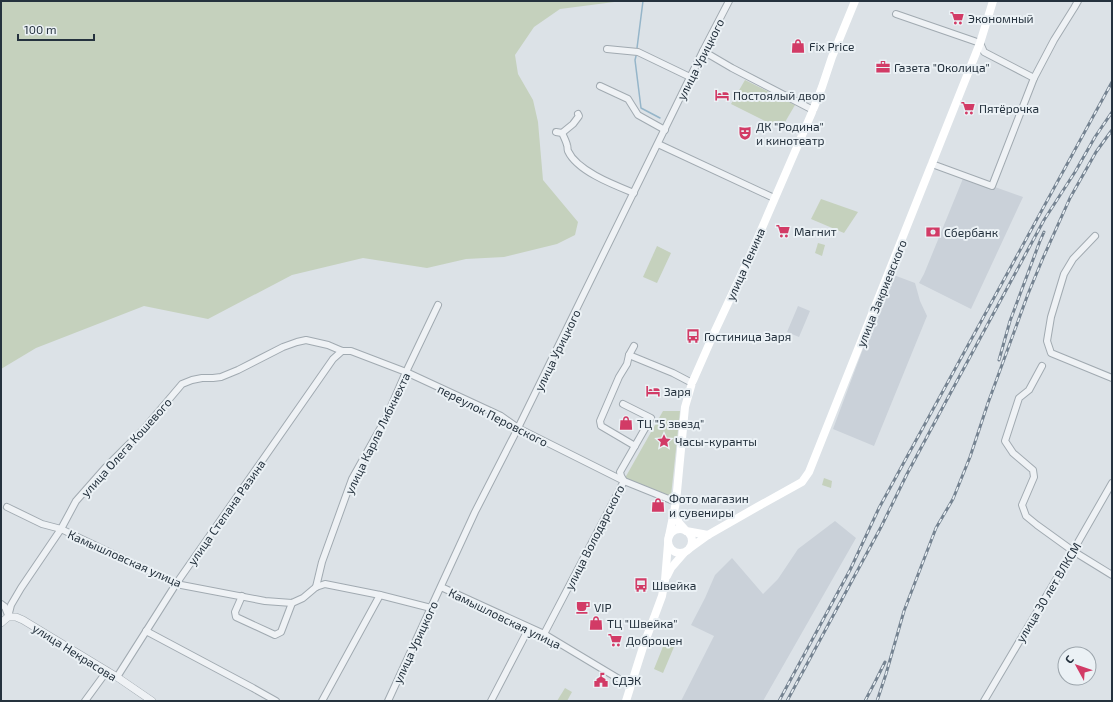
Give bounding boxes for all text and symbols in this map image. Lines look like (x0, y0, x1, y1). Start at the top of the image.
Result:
supermarket icon: Экономный (949, 10, 965, 26)
place label: Экономный (968, 11, 1034, 25)
scale bar (18, 16, 94, 42)
street label: улица Урицкого (673, 16, 727, 102)
text: 100 m (24, 22, 56, 36)
shop icon: Fix Price (790, 38, 806, 54)
place label: Fix Price (809, 39, 855, 53)
office icon: Газета "Околица" (875, 59, 891, 75)
place label: Газета "Околица" (894, 60, 990, 74)
hotel icon: Постоялый двор (714, 87, 730, 103)
place label: Постоялый двор (733, 88, 826, 102)
supermarket icon: Пятёрочка (960, 100, 976, 116)
place label: Пятёрочка (979, 101, 1039, 115)
place label: ДК "Родина" и кинотеатр (756, 119, 825, 147)
theatre icon: ДК "Родина" и кинотеатр (737, 125, 753, 141)
supermarket icon: Магнит (775, 223, 791, 239)
place label: Магнит (794, 224, 837, 238)
bank icon: Сбербанк (925, 224, 941, 240)
street label: улица Ленина (723, 225, 768, 303)
place label: Сбербанк (944, 225, 999, 239)
street label: улица Закриевского (853, 237, 910, 349)
street label: улица Урицкого (531, 307, 584, 394)
bus stop icon: Гостиница Заря (685, 328, 701, 344)
place label: Гостиница Заря (704, 329, 791, 343)
street label: улица Карла Либкнехта (341, 370, 413, 496)
street label: переулок Перовского (435, 381, 551, 450)
hotel icon: Заря (645, 383, 661, 399)
place label: Заря (664, 384, 691, 398)
street label: улица Олега Кошевого (78, 395, 175, 500)
shop icon: ТЦ "5 звезд" (618, 415, 634, 431)
place label: ТЦ "5 звезд" (637, 416, 704, 430)
place icon: Часы-куранты (656, 433, 672, 449)
place label: Часы-куранты (675, 434, 757, 449)
street label: улица Степана Разина (184, 457, 269, 568)
street label: улица Володарского (561, 482, 628, 592)
place label: Фото магазин и сувениры (669, 491, 749, 520)
shop icon: Фото магазин и сувениры (650, 497, 666, 513)
street label: Камышловская улица (66, 527, 184, 590)
street label: улица 30 лет ВЛКСМ (1013, 540, 1084, 645)
bus stop icon: Швейка (633, 577, 649, 593)
place label: Швейка (652, 578, 696, 592)
street label: Камышловская улица (446, 585, 563, 652)
street label: улица Урицкого (390, 598, 441, 686)
cafe icon: VIP (575, 599, 591, 615)
place label: VIP (594, 600, 612, 614)
shop icon: ТЦ "Швейка" (588, 615, 604, 631)
place label: ТЦ "Швейка" (607, 616, 678, 630)
street label: улица Некрасова (30, 620, 120, 684)
supermarket icon: Доброцен (607, 632, 623, 648)
place label: Доброцен (626, 633, 682, 647)
north arrow (1057, 646, 1097, 686)
text: С (1062, 652, 1076, 666)
public building icon: СДЭК (593, 672, 609, 688)
place label: СДЭК (612, 673, 641, 687)

